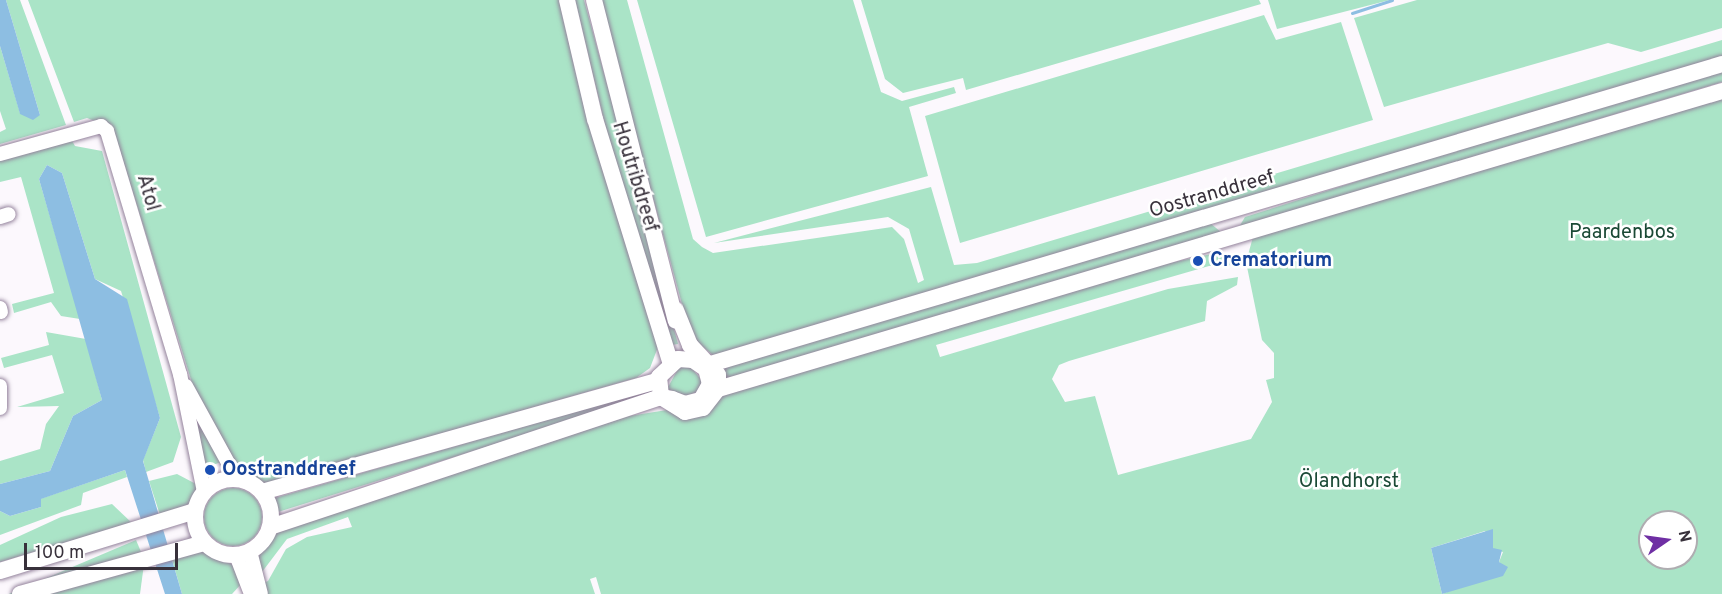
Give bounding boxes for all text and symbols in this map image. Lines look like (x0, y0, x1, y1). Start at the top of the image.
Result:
street label: Houtribdreef (606, 119, 662, 235)
street label: Oostranddreef (1147, 166, 1277, 224)
street label: Atol (130, 172, 164, 214)
park label: Paardenbos (1569, 221, 1675, 245)
place label: Crematorium (1210, 249, 1332, 273)
marker: Crematorium (1191, 254, 1205, 268)
place label: Oostranddreef (222, 458, 356, 482)
marker: Oostranddreef (203, 463, 217, 477)
park label: Ölandhorst (1299, 470, 1399, 494)
north arrow (1638, 510, 1698, 570)
text: N (1673, 529, 1695, 544)
scale bar (27, 531, 182, 569)
text: 100 m (35, 542, 84, 565)

